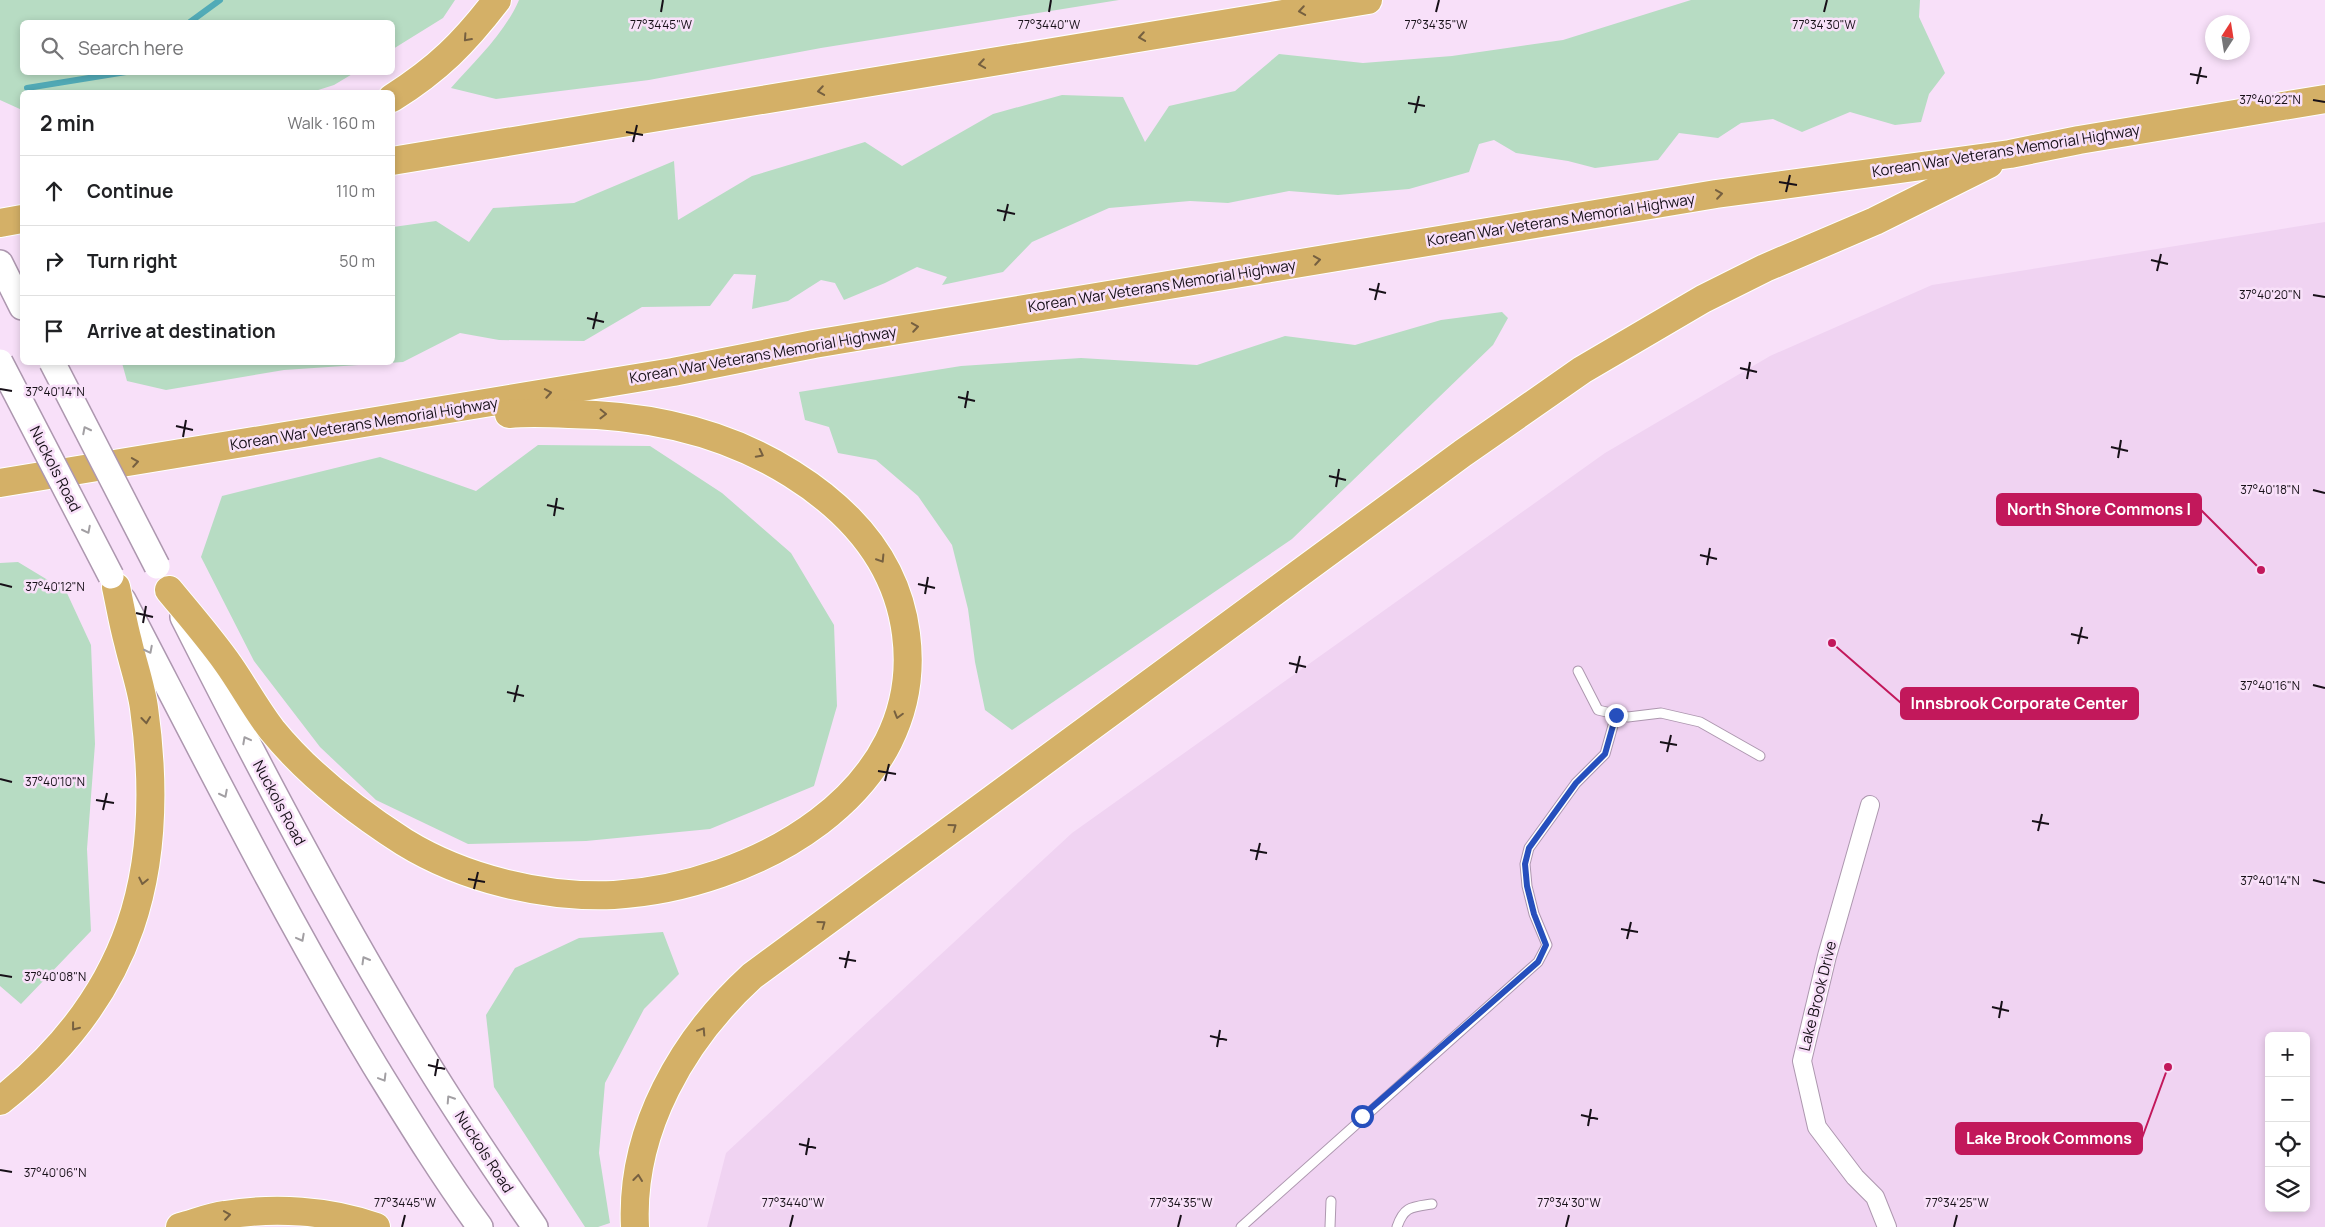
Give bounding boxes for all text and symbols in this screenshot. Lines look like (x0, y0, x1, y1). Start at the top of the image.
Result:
one-way arrow (1298, 5, 1307, 15)
north arrow (2205, 15, 2250, 60)
text: 77°34'45"W (630, 16, 693, 33)
text: 77°34'40"W (1018, 16, 1081, 33)
text: 77°34'35"W (1404, 16, 1468, 33)
text: 77°34'30"W (1792, 16, 1857, 33)
search box (20, 20, 395, 75)
one-way arrow (464, 32, 473, 41)
one-way arrow (1138, 32, 1146, 42)
icon: search (38, 34, 66, 62)
text: Search here (78, 35, 184, 61)
one-way arrow (977, 58, 985, 69)
one-way arrow (817, 85, 826, 95)
text: 37°40'22"N (2239, 91, 2301, 108)
text: 2 min (40, 109, 95, 137)
text: Walk · 160 m (287, 112, 375, 134)
street label: Korean War Veterans Memorial Highway (1871, 119, 2141, 182)
icon: ahead (40, 177, 68, 205)
text: Continue (87, 178, 173, 204)
text: 110 m (336, 180, 375, 202)
street label: Korean War Veterans Memorial Highway (1426, 188, 1696, 251)
one-way arrow (1715, 189, 1723, 199)
icon: right (40, 247, 68, 275)
text: Turn right (87, 248, 177, 274)
text: 50 m (339, 250, 375, 272)
street label: Korean War Veterans Memorial Highway (1027, 254, 1297, 317)
one-way arrow (1313, 256, 1321, 266)
text: 37°40'20"N (2239, 286, 2301, 303)
icon: arrive (40, 317, 68, 345)
text: Arrive at destination (87, 318, 276, 344)
street label: Korean War Veterans Memorial Highway (628, 321, 898, 388)
one-way arrow (911, 323, 919, 333)
text: 37°40'14"N (25, 383, 85, 400)
one-way arrow (544, 389, 553, 399)
street label: Korean War Veterans Memorial Highway (229, 392, 499, 455)
one-way arrow (600, 409, 607, 419)
street label: Nuckols Road (25, 422, 86, 515)
one-way arrow (83, 426, 93, 435)
one-way arrow (754, 448, 763, 458)
one-way arrow (130, 457, 139, 467)
text: 37°40'18"N (2240, 481, 2300, 498)
callout: North Shore Commons I (1997, 494, 2201, 525)
text: North Shore Commons I (2007, 498, 2191, 520)
one-way arrow (81, 525, 91, 534)
one-way arrow (875, 553, 884, 563)
text: 37°40'12"N (25, 578, 85, 595)
one-way arrow (143, 645, 153, 654)
text: 37°40'16"N (2240, 677, 2300, 694)
callout: Innsbrook Corporate Center (1901, 688, 2138, 719)
text: Innsbrook Corporate Center (1910, 692, 2128, 714)
route end (1605, 704, 1628, 727)
one-way arrow (894, 711, 904, 719)
one-way arrow (140, 716, 151, 724)
one-way arrow (242, 736, 252, 745)
street label: Nuckols Road (248, 757, 311, 849)
text: 37°40'10"N (25, 773, 85, 790)
one-way arrow (218, 789, 228, 798)
one-way arrow (947, 825, 956, 833)
text: 37°40'14"N (2240, 872, 2300, 889)
one-way arrow (139, 877, 149, 886)
one-way arrow (816, 921, 825, 929)
one-way arrow (294, 932, 304, 941)
street label: Lake Brook Drive (1794, 938, 1841, 1053)
one-way arrow (362, 956, 372, 965)
text: 37°40'08"N (24, 968, 86, 985)
one-way arrow (72, 1021, 81, 1031)
one-way arrow (696, 1028, 705, 1037)
map controls (2265, 1032, 2310, 1212)
button: + (2265, 1032, 2310, 1077)
one-way arrow (376, 1072, 386, 1081)
button: − (2265, 1077, 2310, 1122)
one-way arrow (446, 1095, 456, 1104)
route start (1351, 1105, 1374, 1128)
street label: Nuckols Road (450, 1107, 519, 1197)
button: locate (2265, 1122, 2310, 1167)
callout: Lake Brook Commons (1956, 1123, 2142, 1154)
text: Lake Brook Commons (1966, 1127, 2132, 1149)
text: 37°40'06"N (24, 1164, 86, 1181)
button: layers (2265, 1167, 2310, 1212)
one-way arrow (632, 1174, 643, 1182)
text: 77°34'45"W (374, 1194, 437, 1211)
text: 77°34'40"W (762, 1194, 825, 1211)
text: 77°34'35"W (1149, 1194, 1213, 1211)
text: 77°34'30"W (1537, 1194, 1602, 1211)
text: 77°34'25"W (1925, 1194, 1989, 1211)
one-way arrow (224, 1210, 232, 1221)

